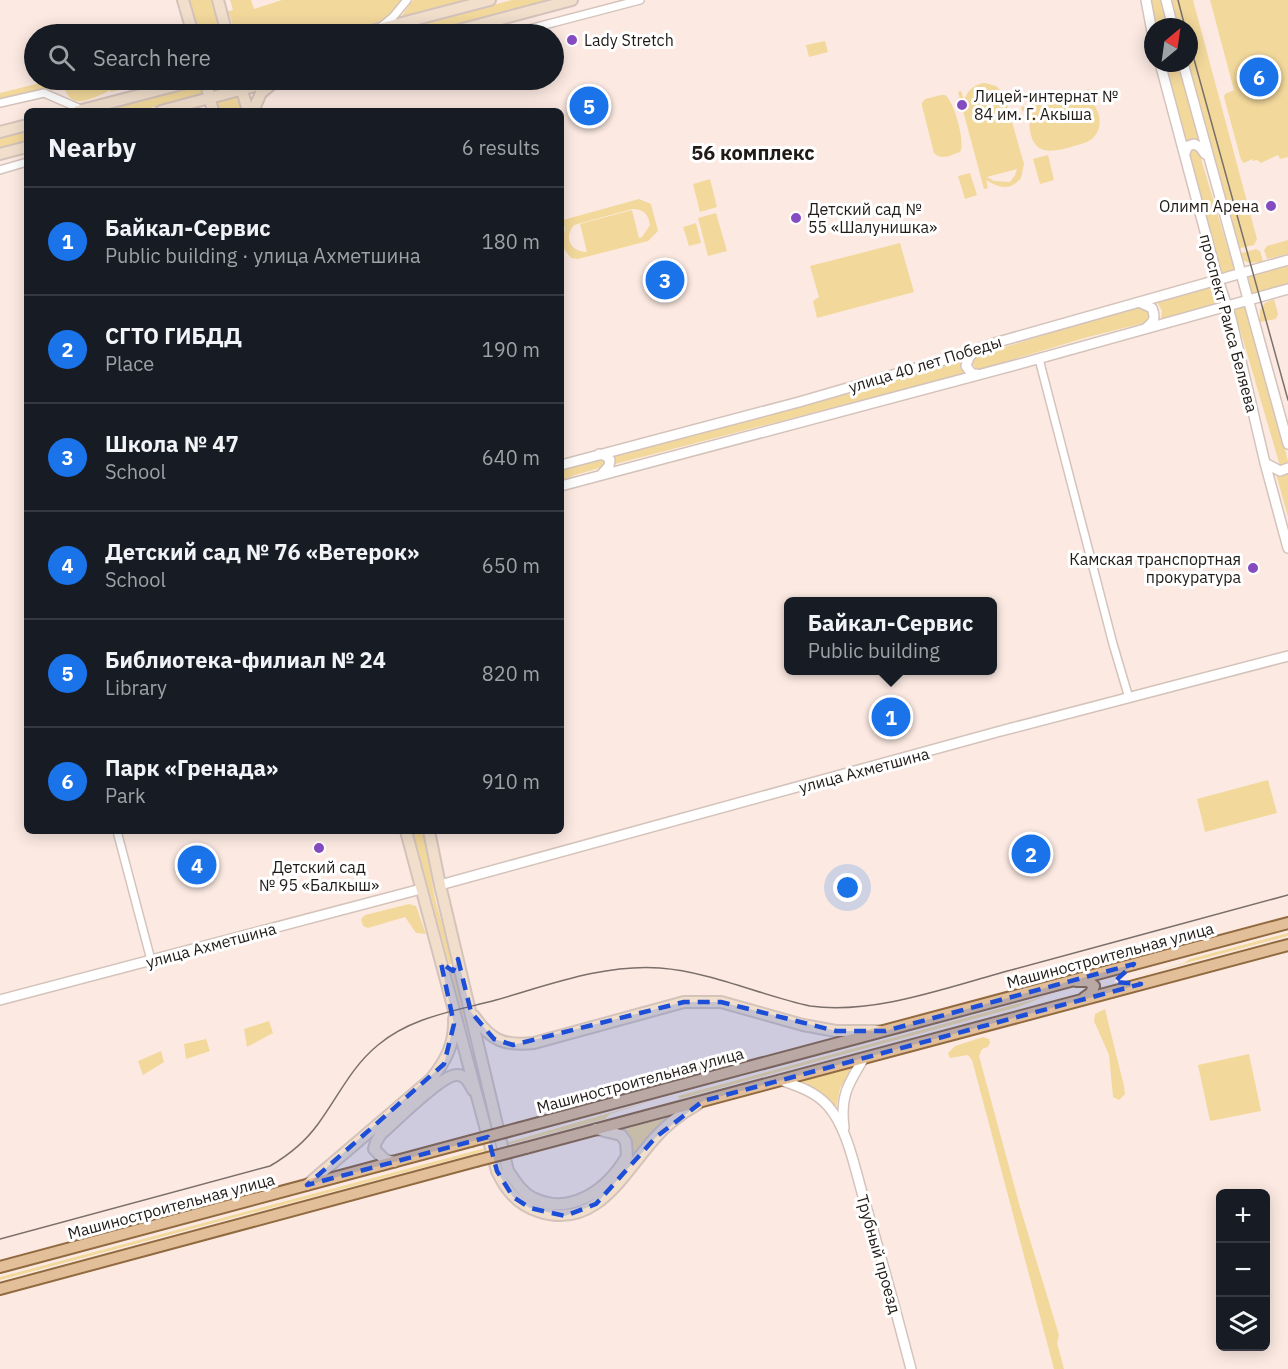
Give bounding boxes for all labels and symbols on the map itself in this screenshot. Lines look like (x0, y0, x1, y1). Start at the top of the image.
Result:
north arrow (1144, 18, 1198, 72)
place label: Lady Stretch (584, 30, 674, 50)
marker: Lady Stretch (565, 33, 579, 47)
pin: 6 (1240, 54, 1278, 100)
pin: 5 (570, 84, 608, 128)
place label: Лицей-интернат № 84 им. Г. Акыша (974, 86, 1118, 124)
marker: Лицей-интернат № 84 им. Г. Акыша (955, 98, 969, 112)
district label: 56 комплекс (691, 139, 815, 166)
place label: Олимп Арена (1159, 196, 1259, 216)
place label: Детский сад № 55 «Шалунишка» (808, 199, 937, 237)
marker: Олимп Арена (1264, 199, 1278, 213)
marker: Детский сад № 55 «Шалунишка» (789, 211, 803, 225)
street label: проспект Раиса Беляева (1196, 231, 1263, 415)
pin: 3 (646, 258, 684, 302)
street label: улица 40 лет Победы (846, 331, 1004, 397)
place label: Камская транспортная прокуратура (1069, 549, 1241, 587)
marker: Камская транспортная прокуратура (1246, 561, 1260, 575)
pin: 1 (872, 694, 910, 740)
street label: улица Ахметшина (797, 743, 932, 797)
pin: 2 (1012, 832, 1050, 876)
marker: Детский сад № 95 «Балкыш» (312, 841, 326, 855)
pin: 4 (178, 842, 216, 888)
place label: Детский сад № 95 «Балкыш» (259, 857, 379, 895)
your location (833, 873, 862, 902)
street label: улица Ахметшина (144, 918, 279, 972)
street label: Машиностроительная улица (1004, 918, 1216, 992)
street label: Машиностроительная улица (534, 1043, 746, 1117)
street label: Машиностроительная улица (65, 1169, 277, 1243)
street label: Трубный проезд (852, 1192, 906, 1316)

